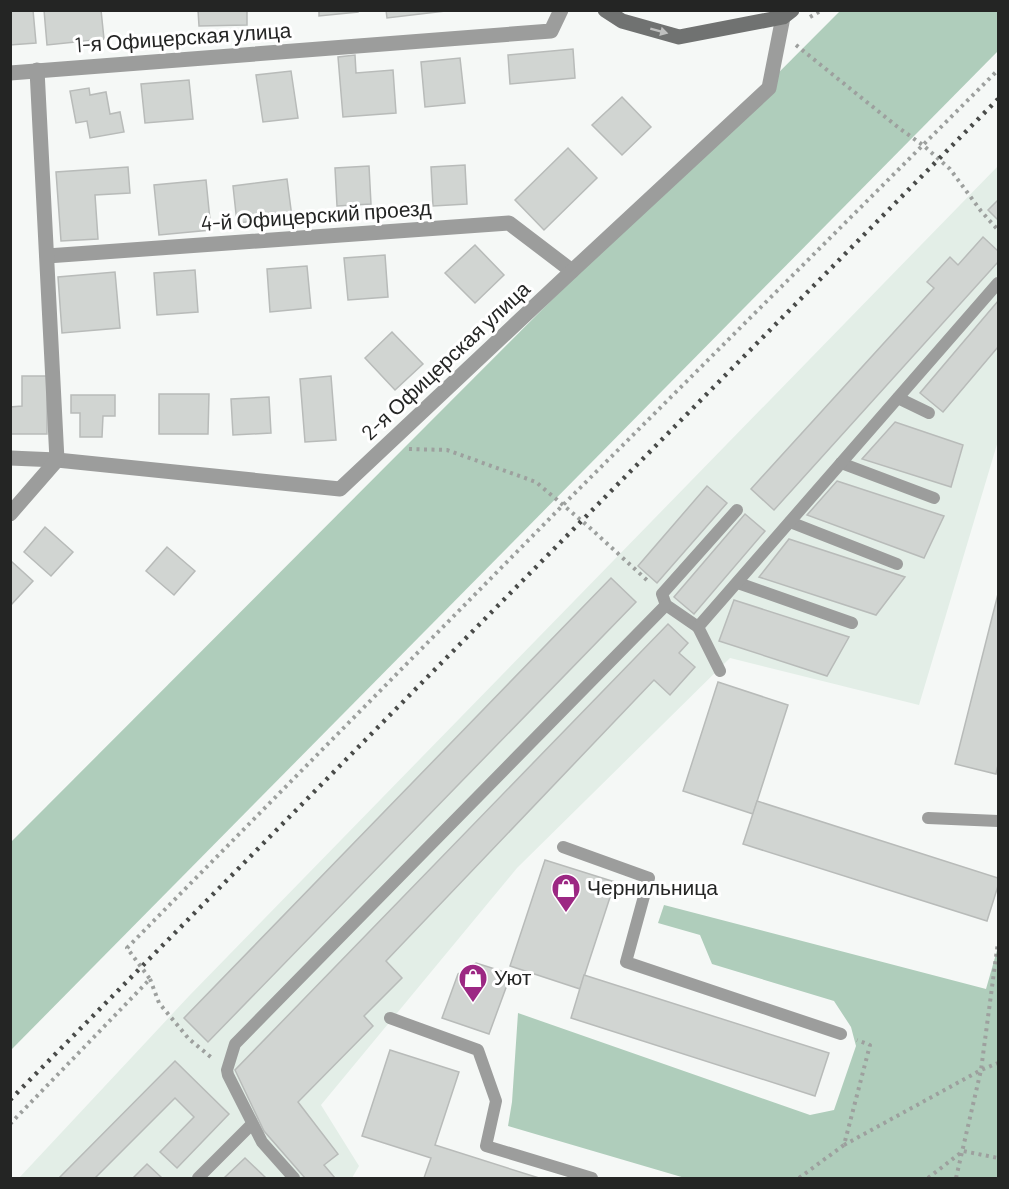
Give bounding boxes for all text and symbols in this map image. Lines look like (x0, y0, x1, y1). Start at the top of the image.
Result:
street label: 1-я Офицерская улица (74, 16, 292, 57)
one-way arrow (650, 27, 668, 37)
street label: 4-й Офицерский проезд (200, 194, 432, 235)
street label: 2-я Офицерская улица (356, 275, 534, 444)
shop icon: Чернильница (550, 872, 582, 914)
place label: Чернильница (587, 874, 718, 899)
shop icon: Уют (457, 962, 489, 1004)
place label: Уют (494, 964, 532, 989)

